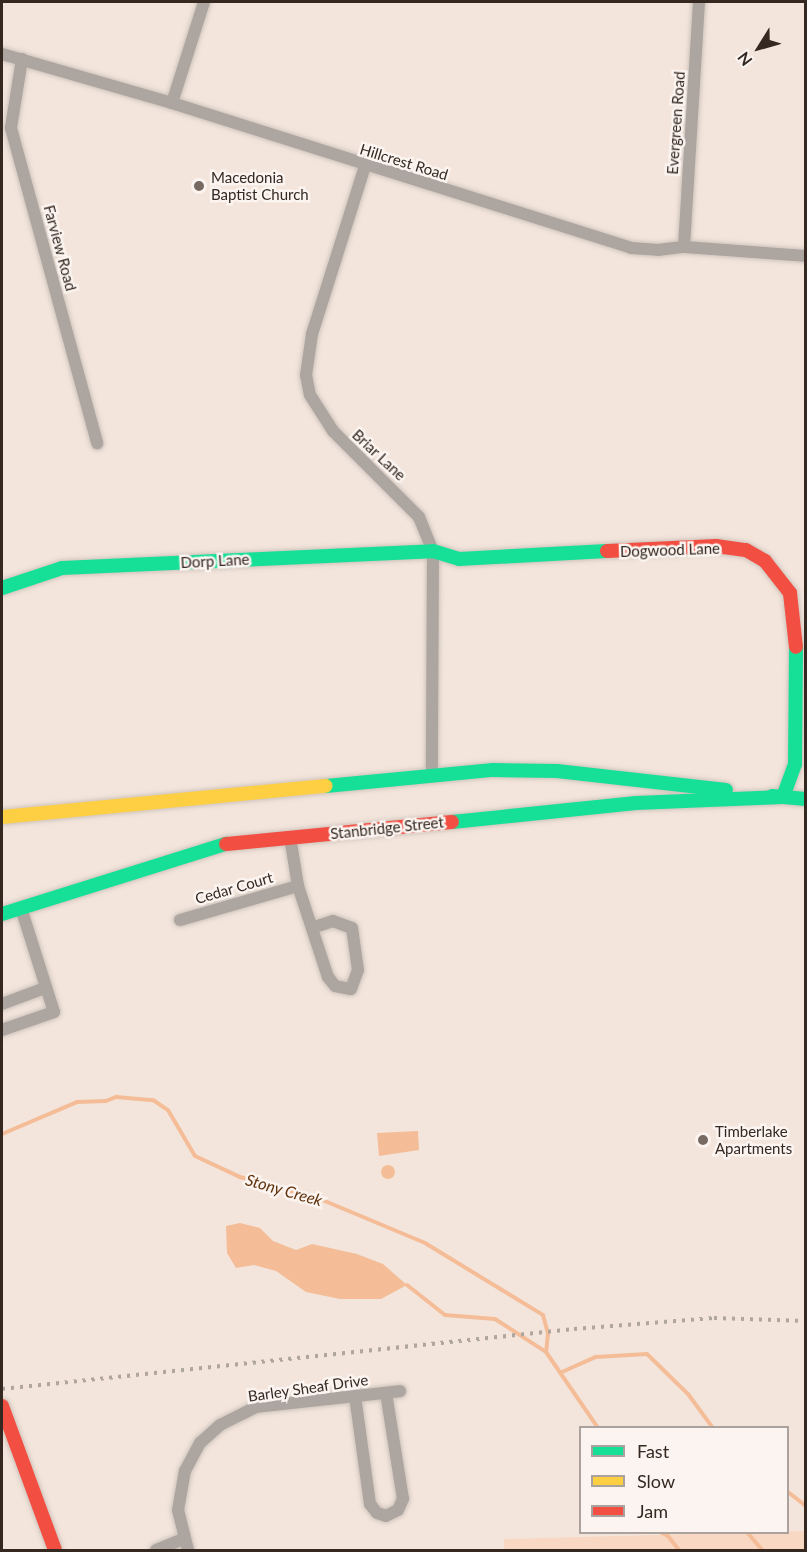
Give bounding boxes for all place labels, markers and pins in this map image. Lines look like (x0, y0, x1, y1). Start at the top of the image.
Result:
place label: Macedonia Baptist Church (211, 168, 309, 203)
marker: Macedonia Baptist Church (192, 179, 206, 193)
place label: Timberlake Apartments (715, 1122, 792, 1157)
marker: Timberlake Apartments (696, 1133, 710, 1147)

